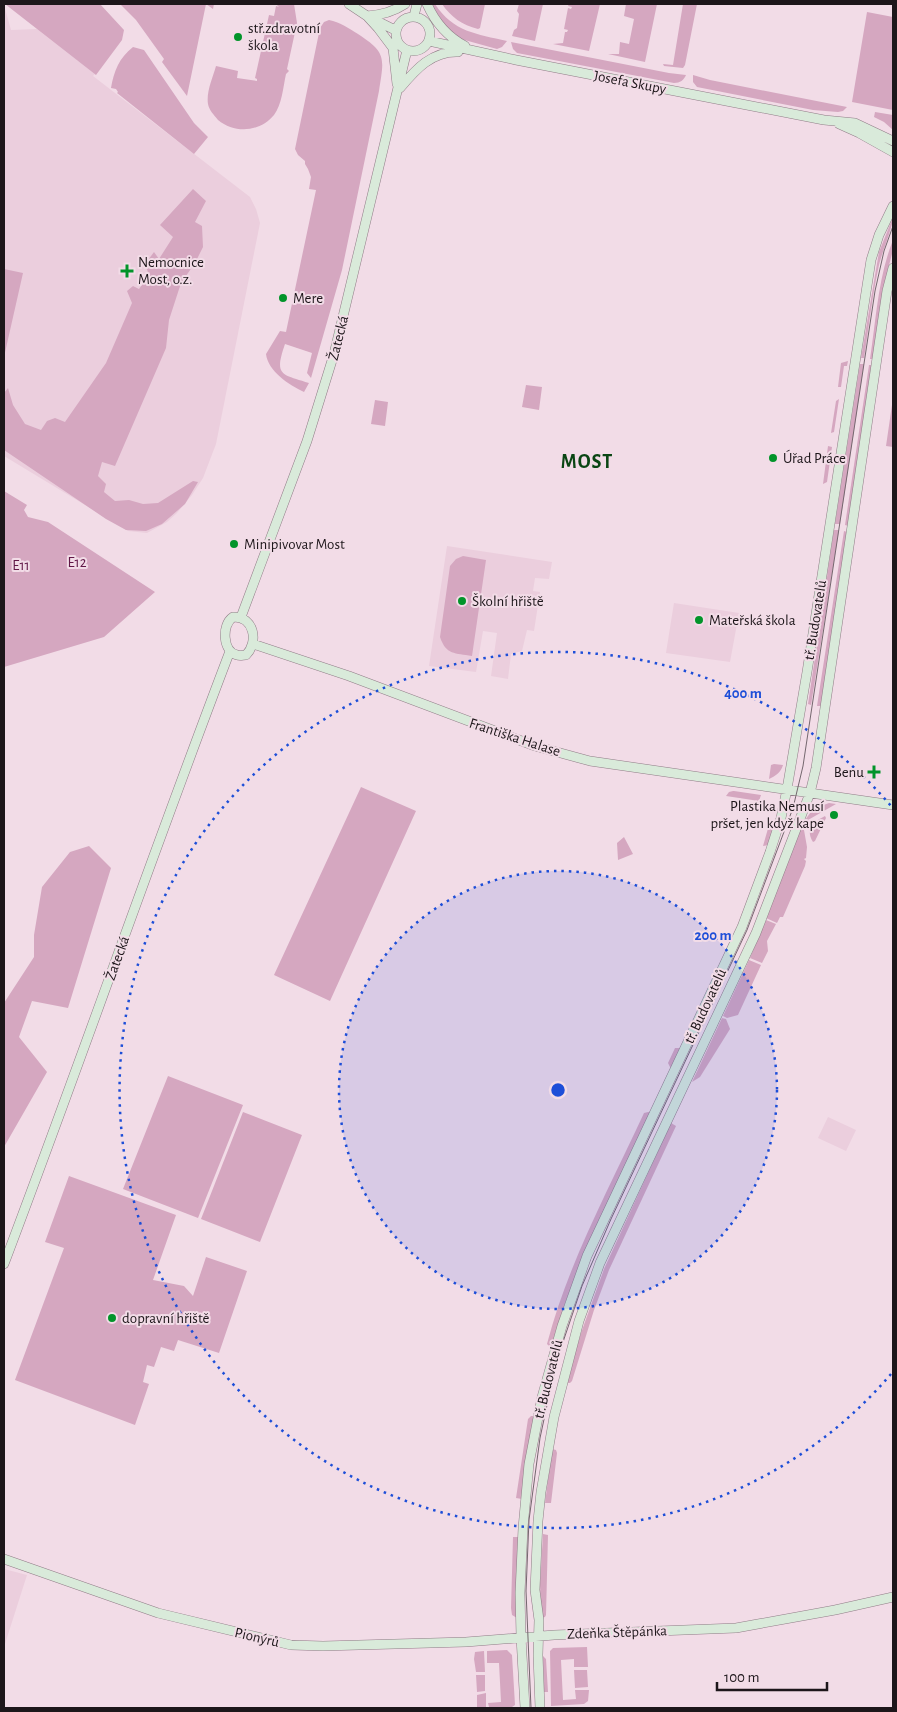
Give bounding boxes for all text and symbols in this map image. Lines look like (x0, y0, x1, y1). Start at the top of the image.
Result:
place label: stř.zdravotní škola (248, 21, 321, 53)
marker: stř.zdravotní škola (232, 31, 244, 43)
street label: Josefa Skupy (593, 68, 668, 97)
place label: Nemocnice Most, o.z. (138, 255, 204, 287)
marker: Nemocnice Most, o.z. (120, 264, 134, 278)
place label: Mere (293, 291, 323, 306)
marker: Mere (277, 292, 289, 304)
street label: Žatecká (325, 314, 351, 362)
place label: Úřad Práce (783, 449, 846, 466)
district label: MOST (561, 452, 613, 472)
marker: Úřad Práce (767, 452, 779, 464)
place label: Minipivovar Most (244, 537, 345, 552)
marker: Minipivovar Most (228, 538, 240, 550)
park label: E12 (67, 555, 87, 570)
park label: E11 (12, 558, 30, 573)
street label: tř. Budovatelů (802, 579, 829, 661)
place label: Školní hřiště (472, 593, 544, 609)
marker: Školní hřiště (456, 595, 468, 607)
place label: Mateřská škola (709, 613, 796, 628)
marker: Mateřská škola (693, 614, 705, 626)
text: 400 m (724, 686, 762, 701)
street label: Františka Halase (467, 716, 562, 759)
place label: Benu (834, 765, 864, 780)
marker: Benu (868, 766, 880, 778)
place label: Plastika Nemusí pršet, jen když kape (710, 799, 824, 831)
marker: Plastika Nemusí pršet, jen když kape (828, 809, 840, 821)
text: 200 m (694, 928, 732, 943)
street label: Žatecká (102, 934, 132, 982)
street label: tř. Budovatelů (682, 966, 729, 1046)
centre of rings (549, 1081, 567, 1099)
place label: dopravní hřiště (122, 1311, 209, 1326)
marker: dopravní hřiště (106, 1312, 118, 1324)
street label: tř. Budovatelů (531, 1338, 566, 1420)
street label: Zdeňka Štěpánka (567, 1622, 667, 1642)
street label: Pionýrů (233, 1625, 281, 1650)
scale bar (717, 1660, 827, 1692)
text: 100 m (724, 1670, 759, 1685)

